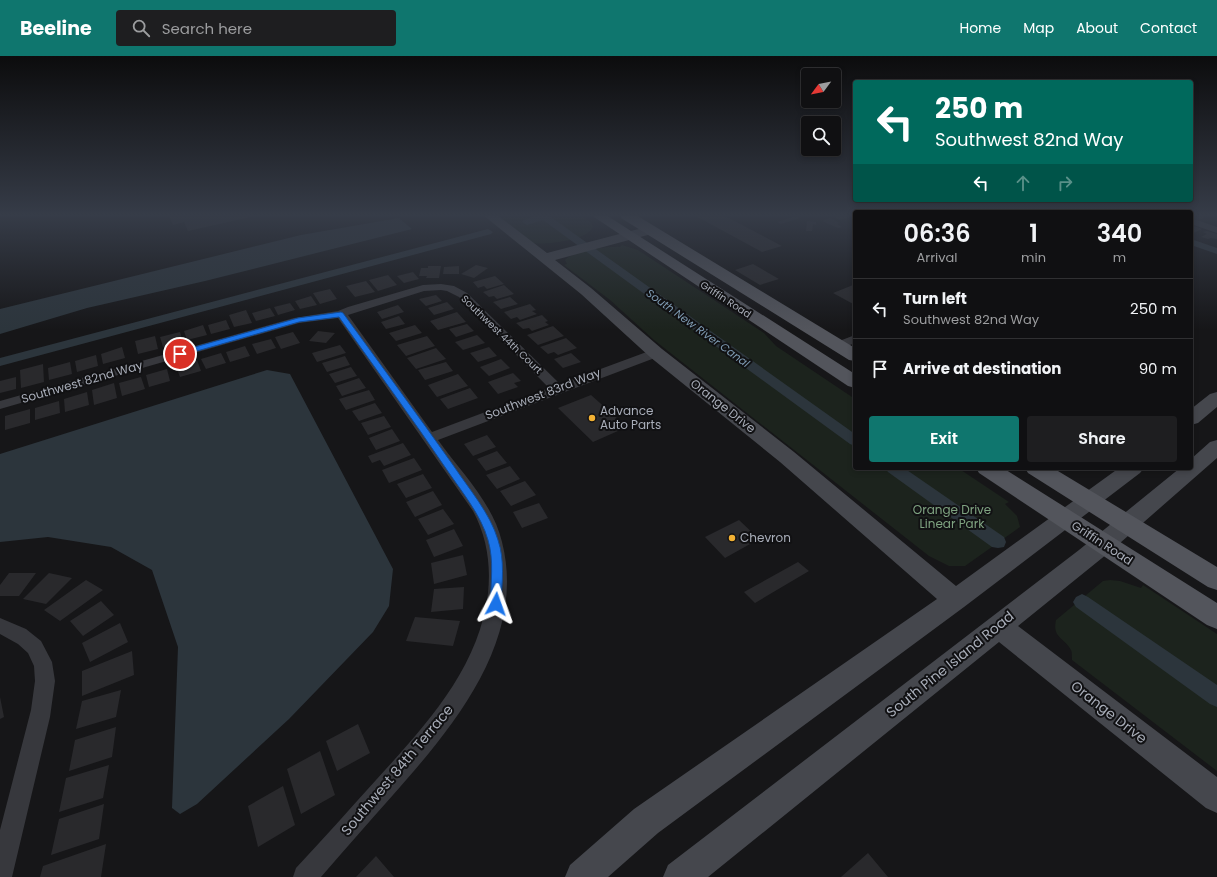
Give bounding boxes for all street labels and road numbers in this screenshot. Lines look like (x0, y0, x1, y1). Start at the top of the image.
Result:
street label: Griffin Road (697, 277, 754, 322)
street label: Southwest 44th Court (458, 292, 546, 377)
street label: Southwest 82nd Way (19, 356, 145, 407)
street label: Southwest 83rd Way (483, 364, 603, 423)
street label: Orange Drive (687, 375, 759, 436)
street label: Griffin Road (1068, 516, 1136, 569)
street label: South Pine Island Road (882, 606, 1018, 722)
street label: Orange Drive (1067, 676, 1152, 748)
street label: Southwest 84th Terrace (336, 700, 458, 840)

